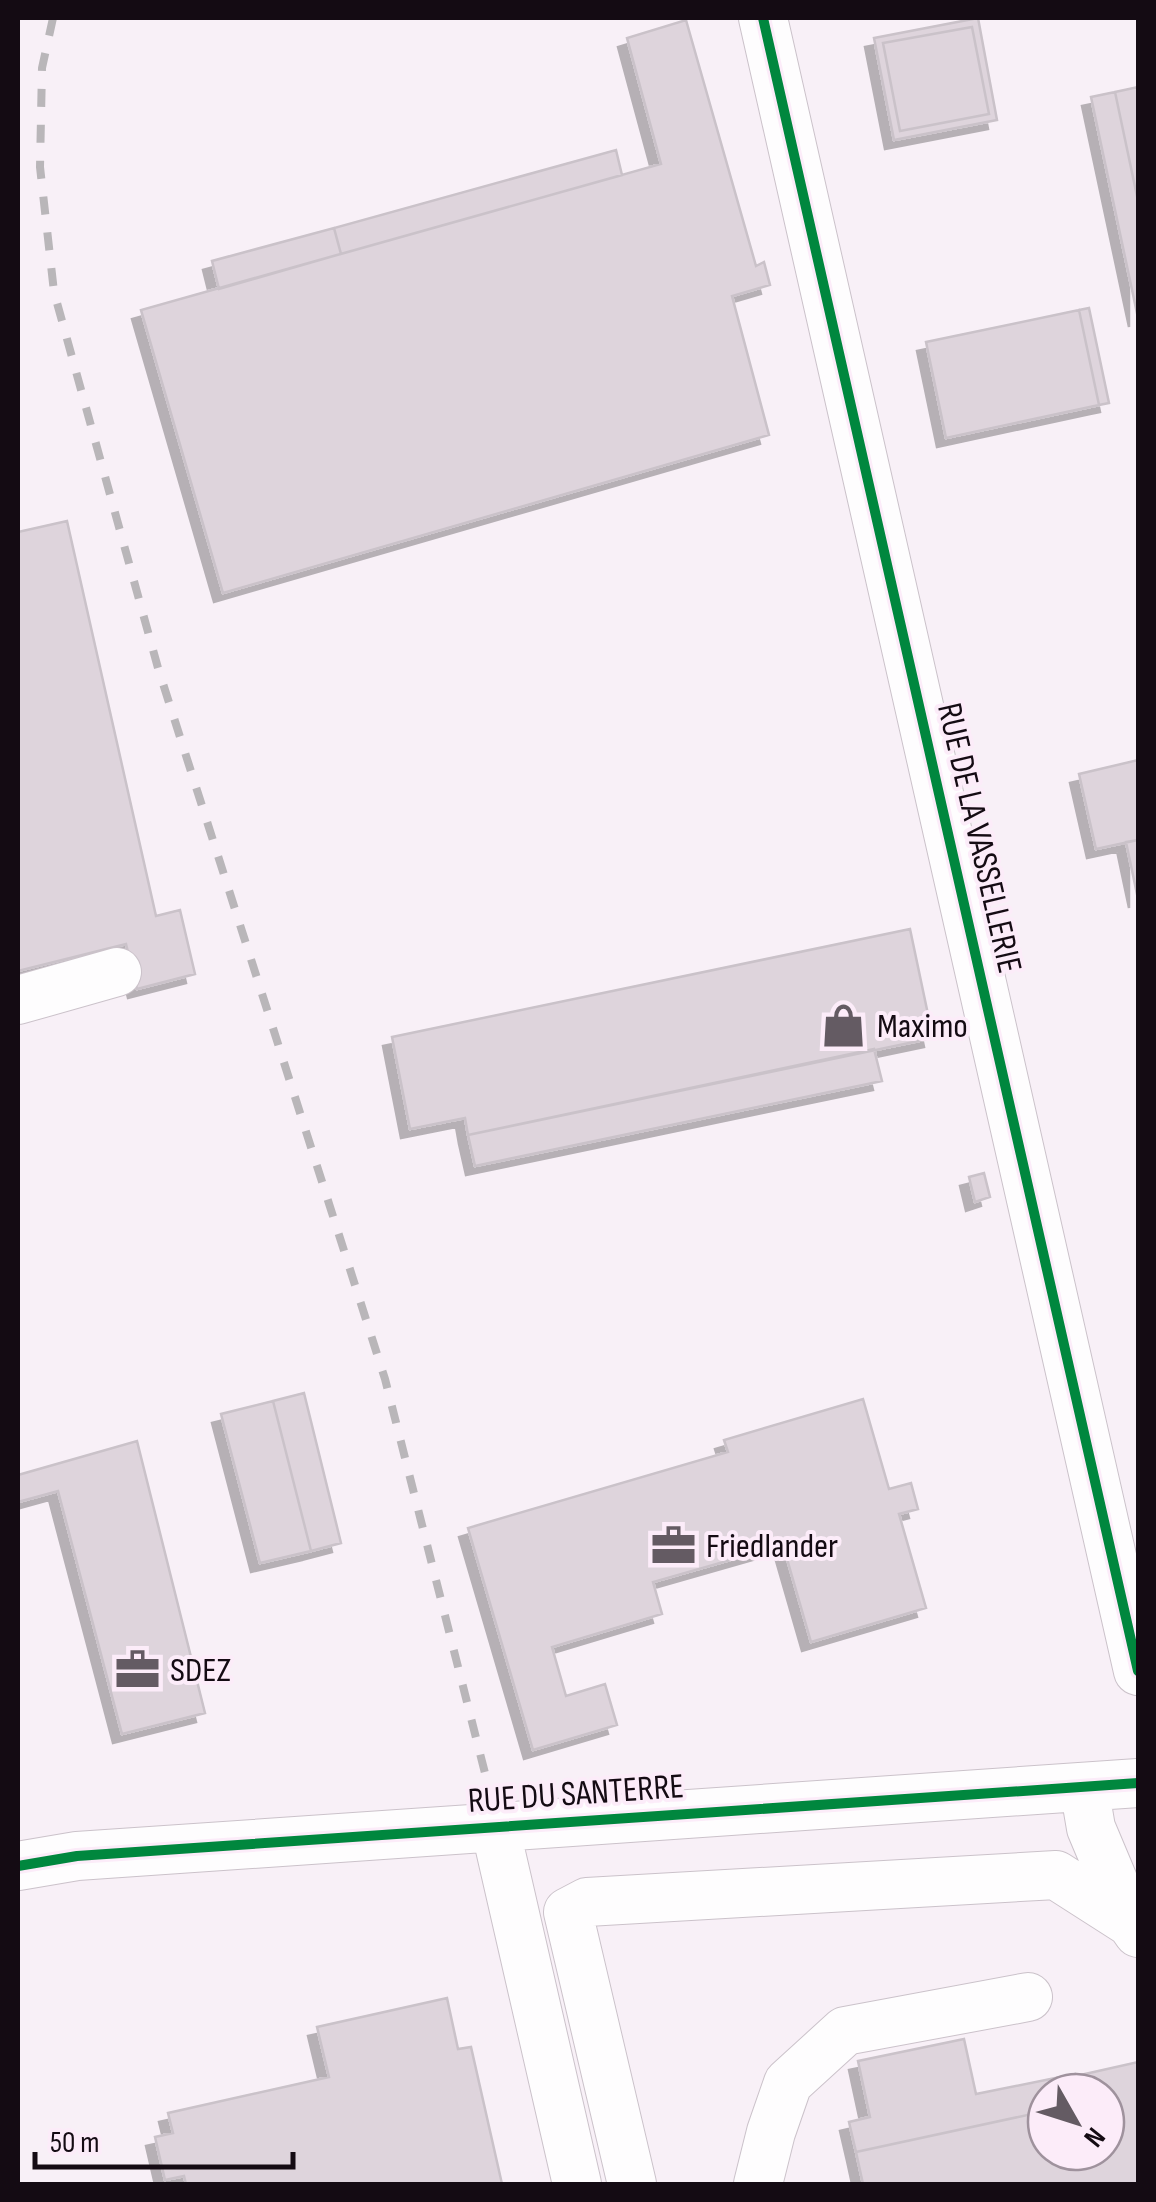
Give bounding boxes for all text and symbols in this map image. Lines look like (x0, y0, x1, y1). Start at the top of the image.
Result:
street label: RUE DE LA VASSELLERIE (927, 699, 1031, 977)
shop icon: Maximo (820, 1002, 868, 1050)
place label: Maximo (877, 1005, 968, 1048)
office icon: Friedlander (649, 1522, 697, 1570)
place label: Friedlander (706, 1525, 838, 1568)
office icon: SDEZ (113, 1646, 161, 1694)
place label: SDEZ (170, 1649, 231, 1692)
street label: RUE DU SANTERRE (466, 1765, 686, 1823)
north arrow (1026, 2072, 1126, 2172)
scale bar (35, 2107, 292, 2169)
text: N (1077, 2121, 1112, 2153)
text: 50 m (50, 2125, 99, 2161)

